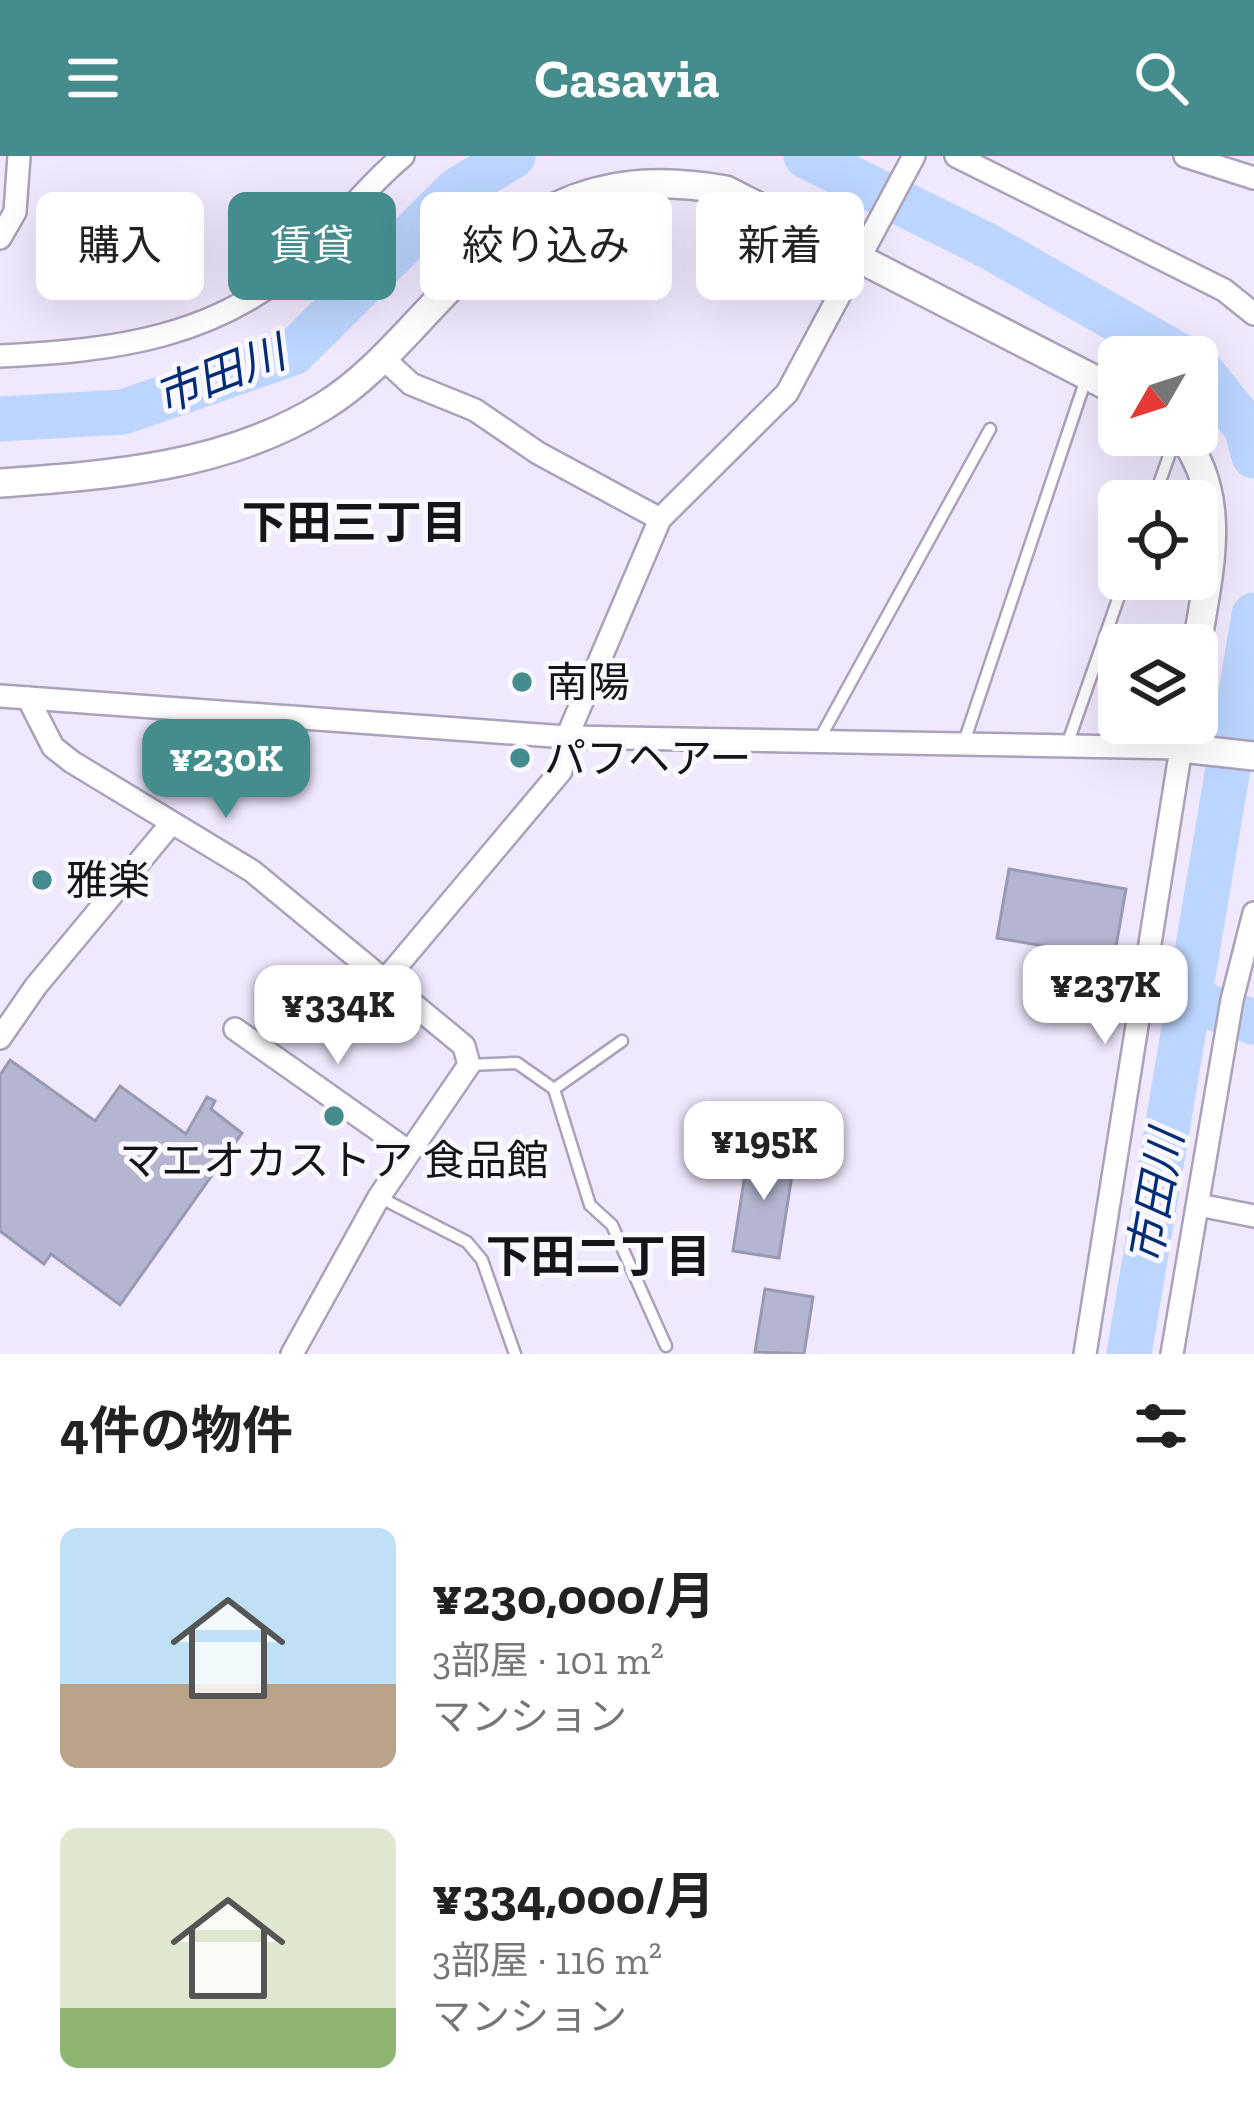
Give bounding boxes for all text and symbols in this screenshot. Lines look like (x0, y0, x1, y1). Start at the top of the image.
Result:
icon: menu (60, 45, 126, 111)
icon: search (1128, 45, 1194, 111)
text: Casavia (534, 46, 720, 111)
chip: 購入 (36, 192, 204, 300)
chip: 賃貸 (228, 192, 396, 300)
chip: 絞り込み (420, 192, 672, 300)
chip: 新着 (696, 192, 864, 300)
water label: 市田川 (147, 324, 296, 424)
north arrow (1098, 336, 1218, 456)
map controls (1098, 336, 1218, 744)
button: locate (1098, 480, 1218, 600)
district label: 下田三丁目 (241, 496, 467, 550)
button: layers (1098, 624, 1218, 744)
place label: 南陽 (546, 657, 630, 708)
marker: 南陽 (509, 669, 535, 695)
pin: ¥230K (142, 719, 310, 821)
place label: パフヘアー (544, 733, 751, 784)
text: ¥230K (169, 734, 283, 781)
marker: パフヘアー (507, 745, 533, 771)
place label: 雅楽 (66, 855, 150, 906)
marker: 雅楽 (29, 867, 55, 893)
pin: ¥237K (1021, 945, 1189, 1047)
text: ¥237K (1050, 960, 1160, 1007)
pin: ¥334K (254, 965, 422, 1067)
text: ¥334K (281, 980, 395, 1027)
pin: ¥195K (680, 1101, 848, 1203)
marker: マエオカストア 食品館 (321, 1103, 347, 1129)
text: ¥195K (711, 1116, 817, 1163)
water label: 市田川 (1118, 1122, 1195, 1268)
place label: マエオカストア 食品館 (119, 1135, 549, 1186)
district label: 下田二丁目 (485, 1230, 711, 1284)
icon: filters (1128, 1393, 1194, 1459)
text: 4件の物件 (60, 1400, 293, 1461)
text: ¥230,000/月 (432, 1566, 715, 1627)
icon: home (156, 1576, 300, 1720)
text: 3部屋 · 101 m² (432, 1637, 664, 1684)
text: マンション (432, 1693, 627, 1740)
text: ¥334,000/月 (432, 1866, 715, 1927)
icon: home (156, 1876, 300, 2020)
text: 3部屋 · 116 m² (432, 1937, 662, 1984)
text: マンション (432, 1993, 627, 2040)

